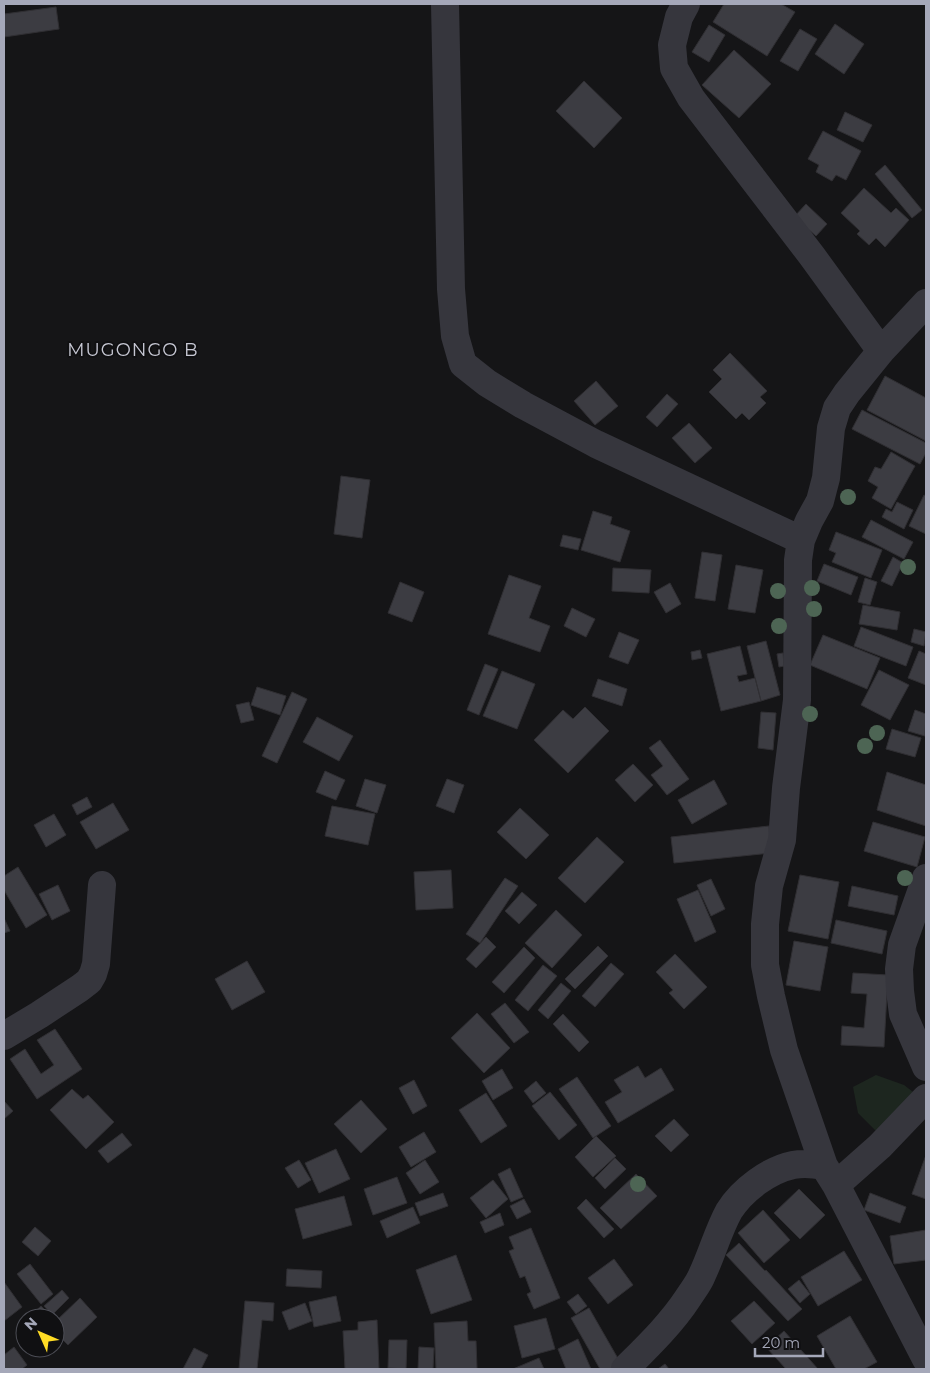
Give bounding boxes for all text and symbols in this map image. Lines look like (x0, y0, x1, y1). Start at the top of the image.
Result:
district label: MUGONGO B (67, 339, 199, 361)
north arrow (15, 1308, 65, 1358)
text: N (20, 1313, 41, 1334)
scale bar (755, 1326, 822, 1358)
text: 20 m (762, 1333, 800, 1352)

